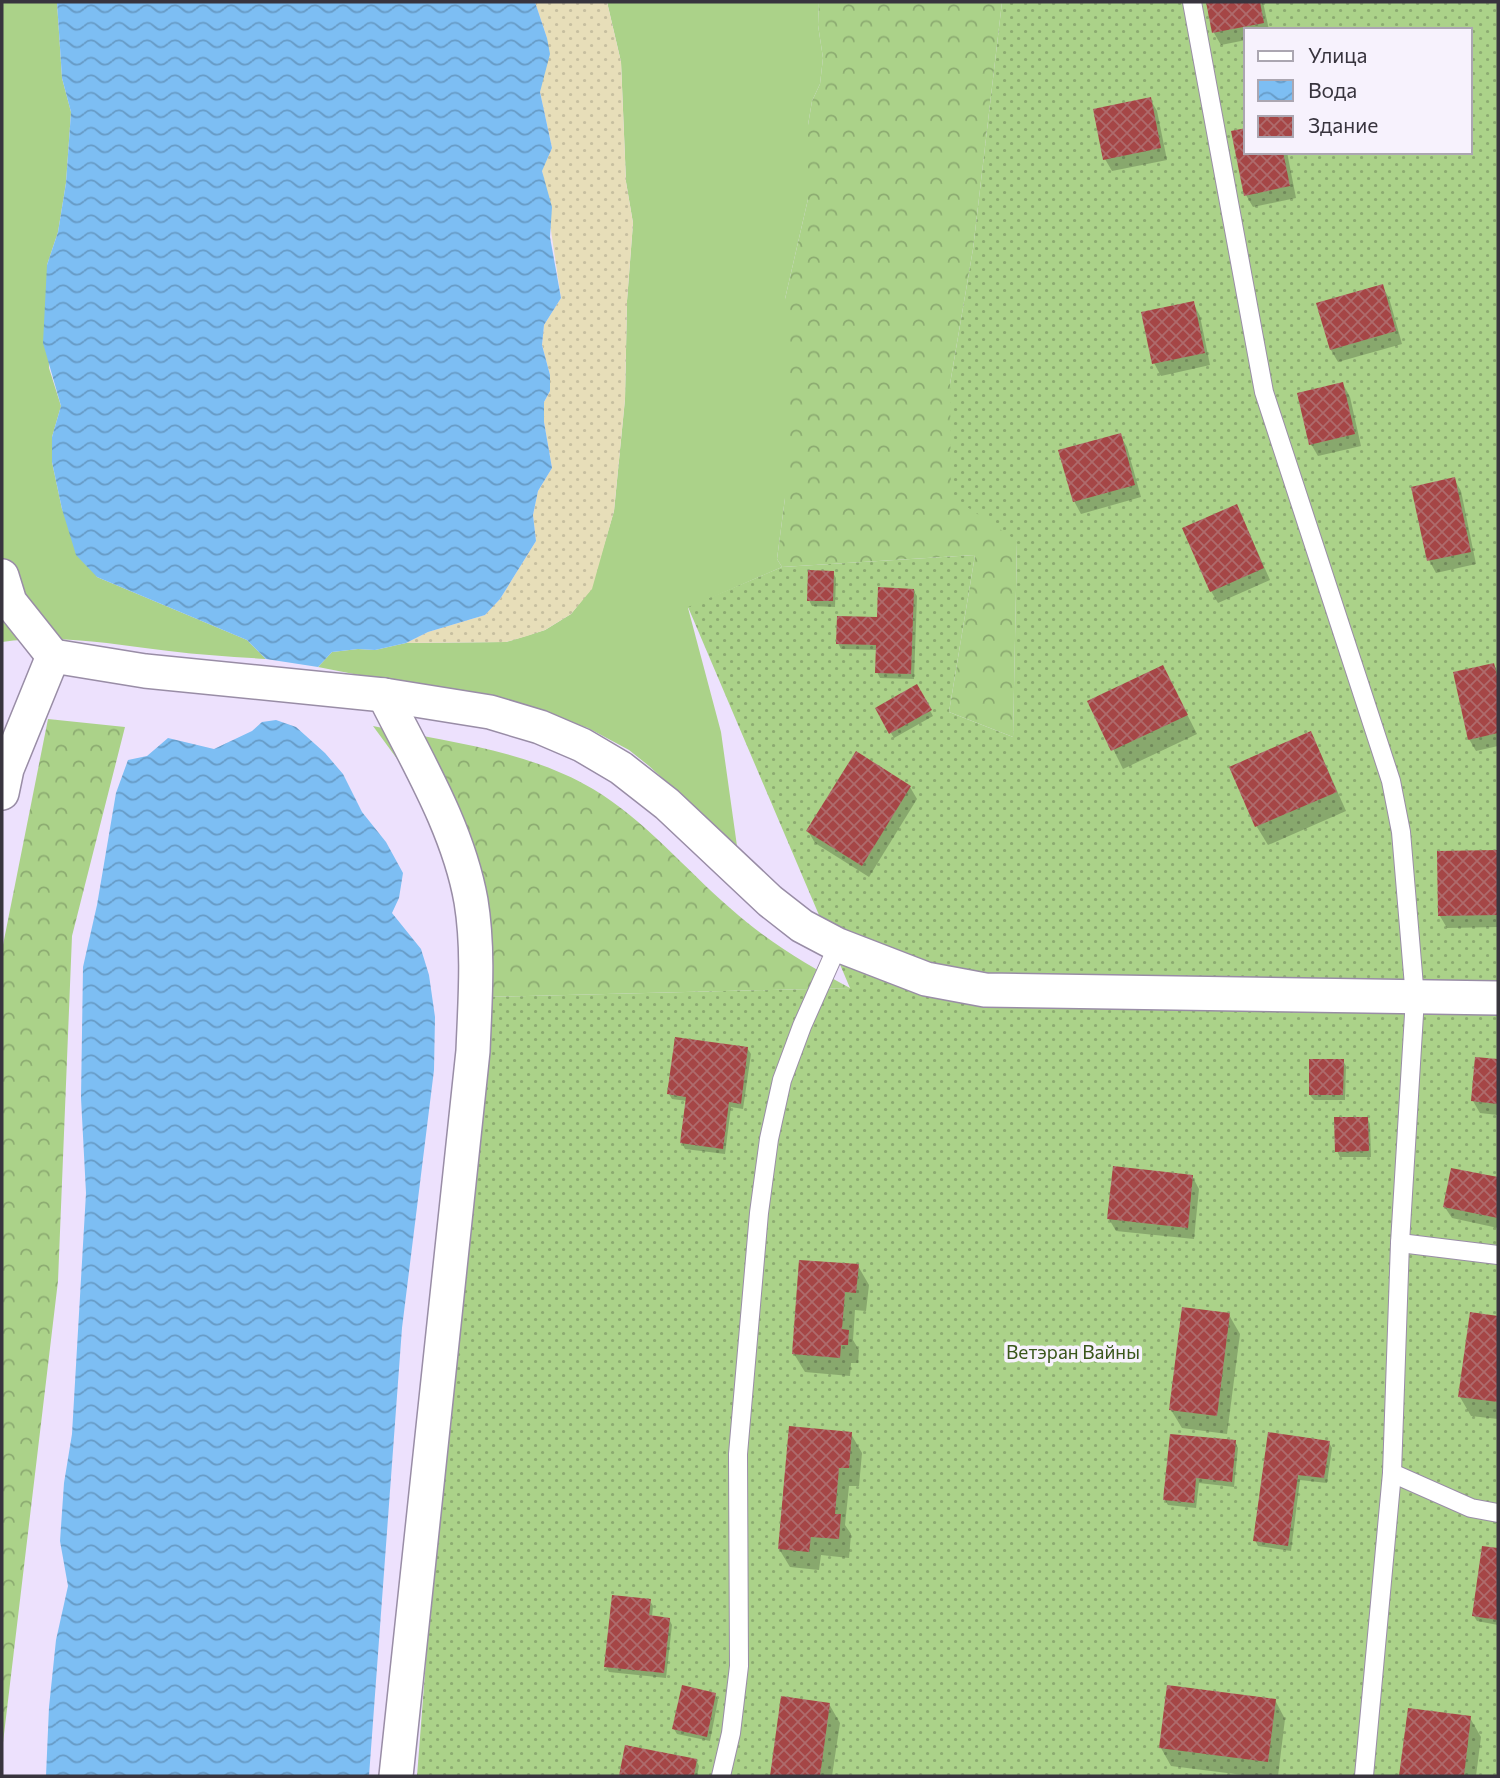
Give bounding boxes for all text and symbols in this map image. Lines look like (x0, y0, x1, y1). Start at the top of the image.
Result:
legend (1244, 28, 1472, 154)
text: Улица (1308, 42, 1367, 67)
text: Вода (1308, 77, 1357, 102)
text: Здание (1308, 112, 1378, 137)
park label: Ветэран Вайны (1006, 1340, 1140, 1363)

